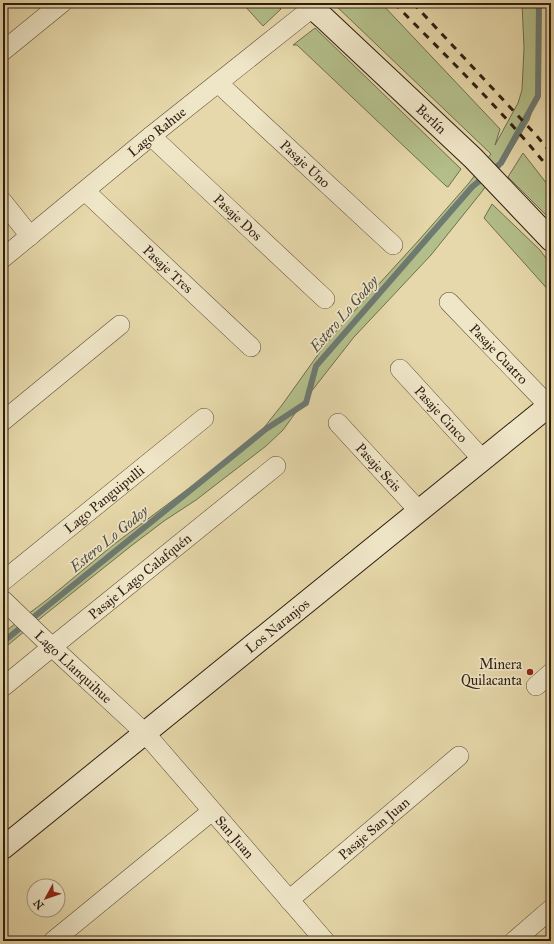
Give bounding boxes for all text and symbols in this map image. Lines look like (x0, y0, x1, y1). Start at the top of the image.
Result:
street label: Berlín (413, 101, 450, 138)
street label: Lago Rahue (124, 103, 189, 160)
street label: Pasaje Uno (277, 136, 334, 191)
street label: Pasaje Dos (210, 191, 266, 244)
street label: Pasaje Tres (140, 242, 197, 297)
water label: Estero Lo Godoy (305, 271, 383, 357)
street label: Pasaje Cuatro (466, 320, 532, 388)
street label: Pasaje Cinco (411, 382, 471, 446)
street label: Pasaje Seis (352, 439, 405, 495)
street label: Lago Panguipulli (60, 461, 148, 537)
water label: Estero Lo Godoy (65, 501, 153, 577)
street label: Pasaje Lago Calafquén (85, 529, 195, 623)
street label: Los Naranjos (242, 595, 313, 657)
street label: Lago Llanquihue (31, 626, 116, 707)
place label: Minera Quilacanta (461, 656, 522, 689)
marker: Minera Quilacanta (525, 667, 535, 677)
street label: Pasaje San Juan (335, 793, 413, 863)
street label: San Juan (212, 812, 258, 862)
north arrow (26, 878, 66, 918)
text: N (30, 896, 47, 912)

